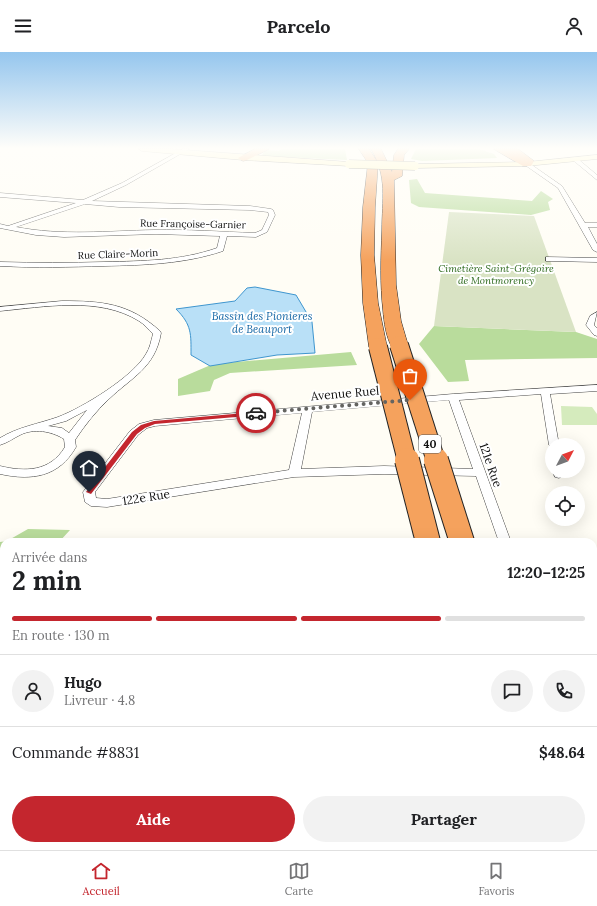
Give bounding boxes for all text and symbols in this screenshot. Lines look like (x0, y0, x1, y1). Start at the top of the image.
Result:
icon: menu (12, 15, 34, 37)
text: Parcelo (266, 15, 331, 38)
icon: person (563, 15, 585, 37)
street label: Rue Françoise-Garnier (140, 217, 247, 231)
street label: Rue Claire-Morin (78, 246, 158, 262)
park label: Cimetière Saint-Grégoire de Montmorency (438, 262, 554, 287)
water label: Bassin des Pionieres de Beauport (212, 309, 313, 336)
pin (393, 359, 427, 400)
icon: bag (399, 365, 421, 387)
street label: Avenue Ruel (309, 383, 380, 404)
courier (236, 393, 276, 433)
icon: car (245, 402, 267, 424)
road number: 40 (419, 435, 441, 453)
north arrow (545, 438, 585, 478)
map controls (545, 438, 585, 526)
street label: 121e Rue (476, 441, 506, 490)
pin (72, 451, 106, 492)
icon: home (78, 457, 100, 479)
street label: 122e Rue (121, 486, 171, 508)
button: locate (545, 486, 585, 526)
text: Arrivée dans (12, 549, 87, 566)
text: 12:20–12:25 (507, 563, 585, 582)
text: 2 min (12, 564, 82, 597)
text: En route · 130 m (12, 627, 110, 644)
button: person (12, 670, 54, 712)
button: chat (491, 670, 533, 712)
button: phone (543, 670, 585, 712)
text: Hugo (64, 673, 102, 692)
text: Livreur · 4.8 (64, 692, 135, 709)
text: Commande #8831 (12, 743, 139, 762)
text: $48.64 (539, 743, 585, 762)
button: Aide (12, 796, 295, 842)
button: Partager (303, 796, 585, 842)
tab: Accueil (83, 860, 120, 898)
tab: Carte (285, 860, 313, 898)
tab: Favoris (478, 860, 514, 898)

